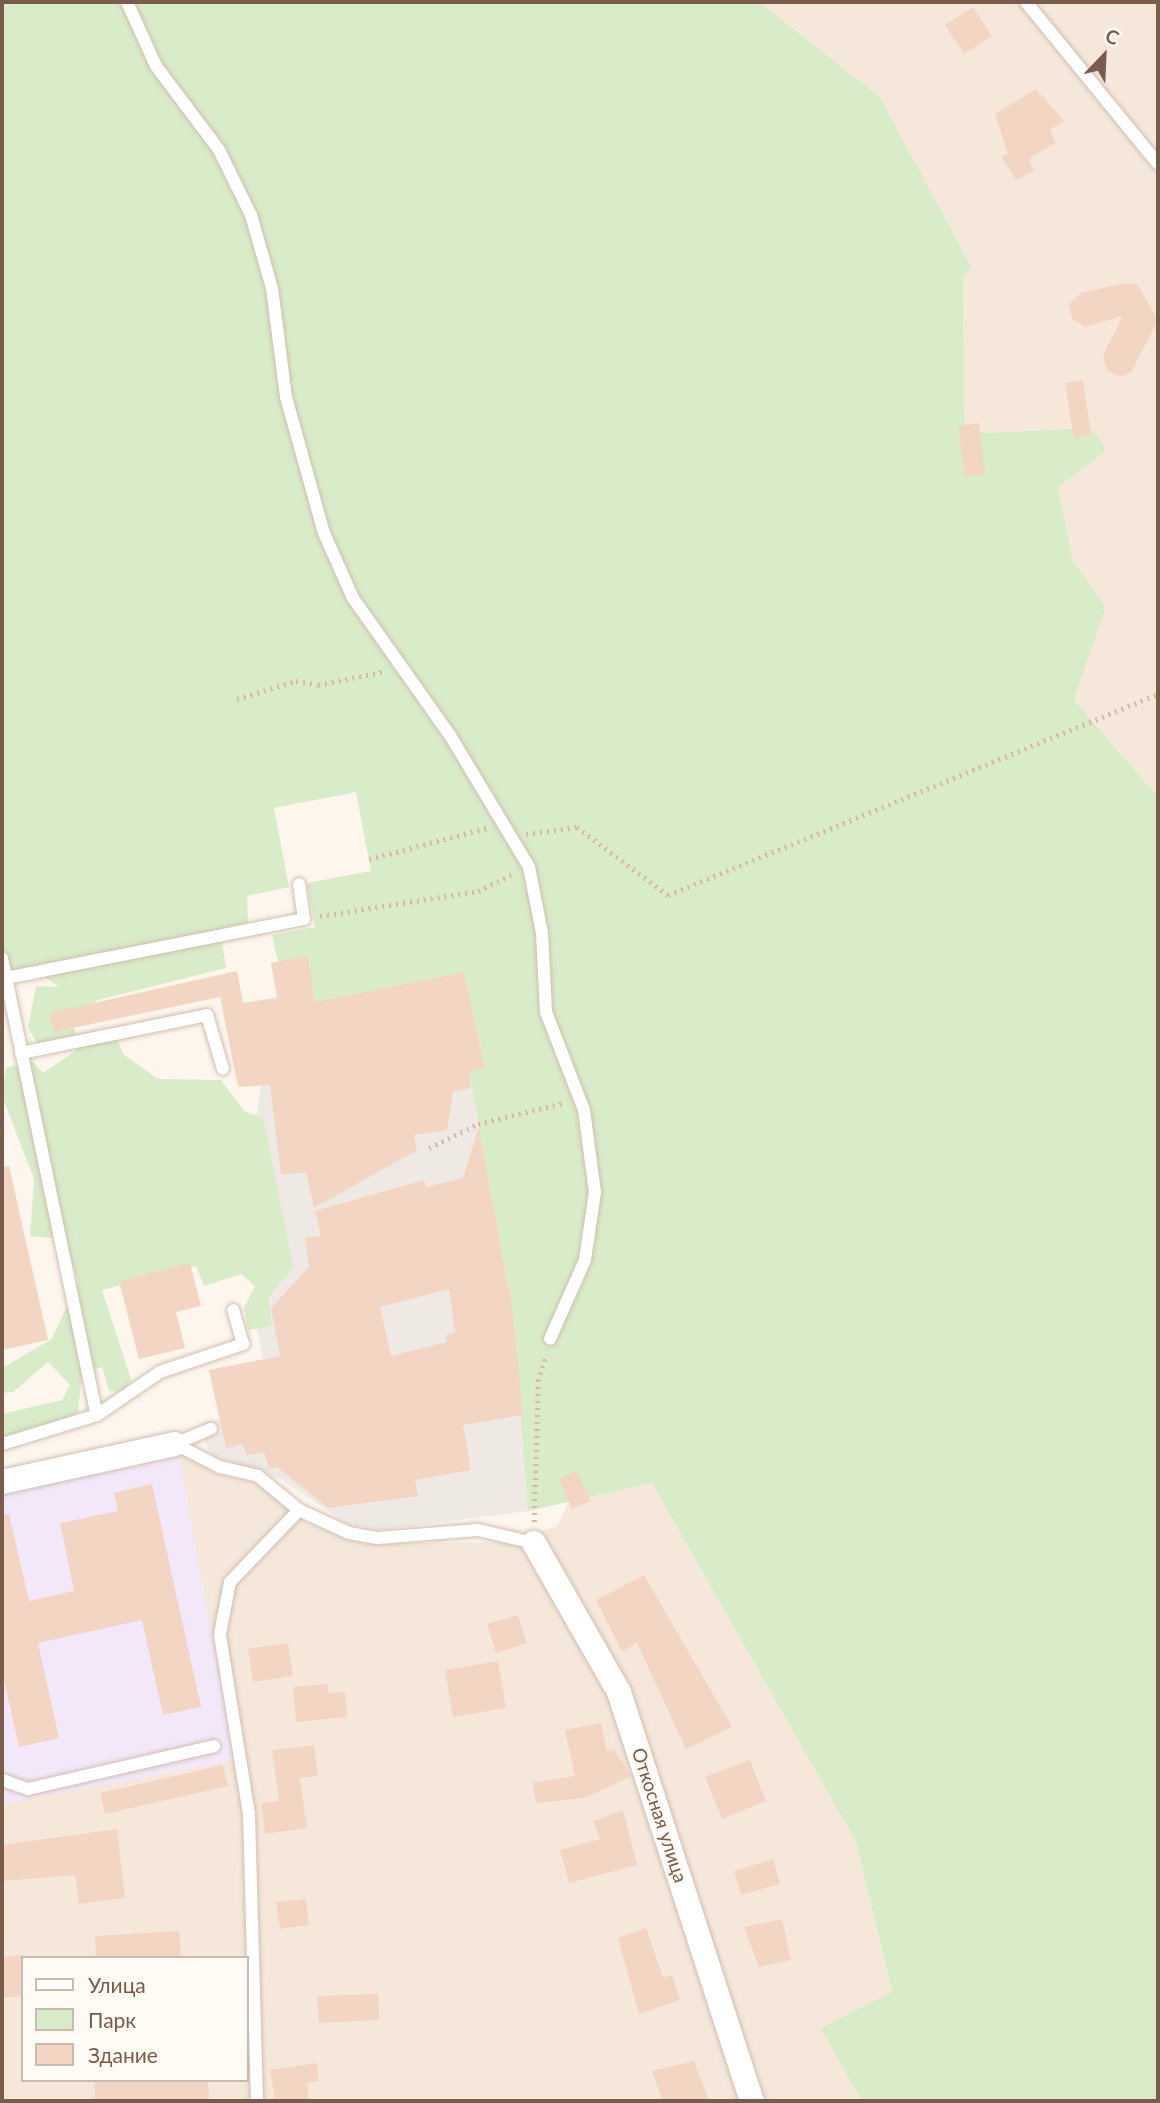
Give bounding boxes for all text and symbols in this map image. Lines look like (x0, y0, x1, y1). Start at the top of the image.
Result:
north arrow (1069, 21, 1139, 91)
text: С (1102, 23, 1123, 49)
street label: Откосная улица (627, 1745, 693, 1885)
legend (21, 1956, 248, 2082)
text: Улица (88, 1972, 146, 1997)
text: Парк (88, 2007, 136, 2032)
text: Здание (88, 2042, 158, 2067)

